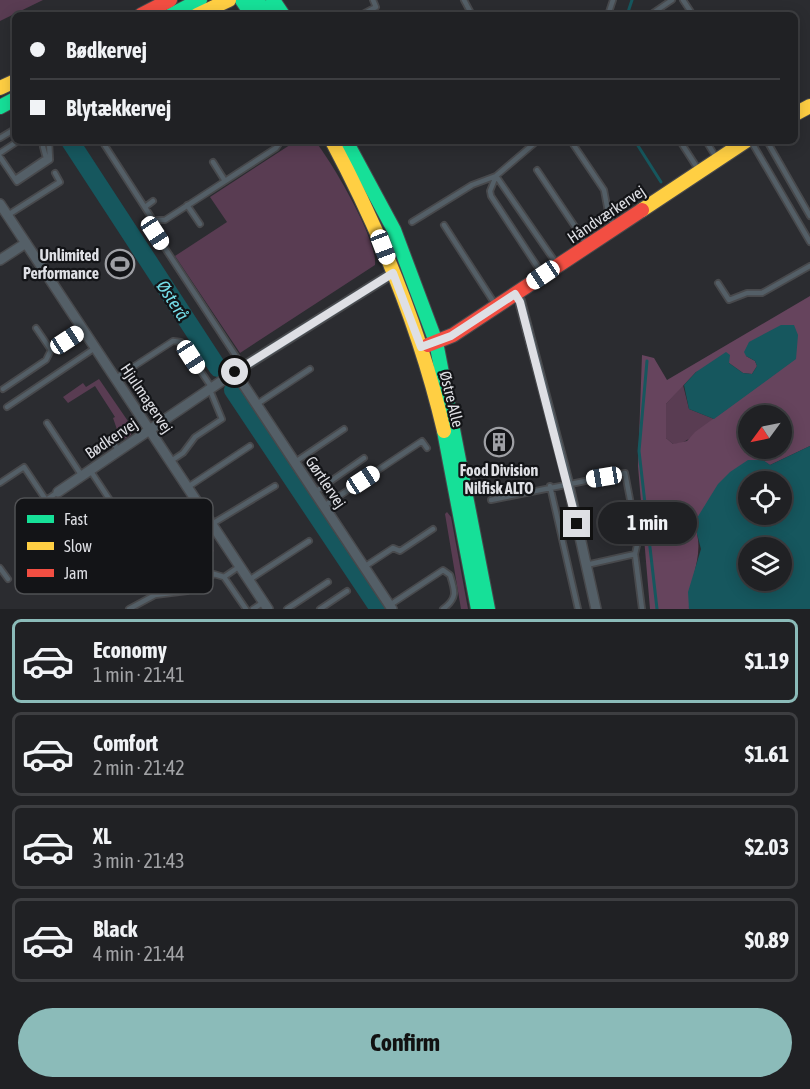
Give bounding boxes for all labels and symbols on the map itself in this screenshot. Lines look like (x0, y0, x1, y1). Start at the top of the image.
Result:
street label: Håndværkervej (564, 181, 649, 247)
car (138, 213, 172, 253)
car (368, 227, 398, 267)
place label: Unlimited Performance (23, 246, 99, 282)
sports icon: Unlimited Performance (104, 248, 136, 280)
car (523, 257, 563, 293)
water label: Østerå (152, 276, 194, 324)
car (47, 323, 87, 357)
car (174, 337, 208, 377)
route start (221, 358, 248, 385)
street label: Hjulmagervej (116, 360, 177, 437)
street label: Østre Alle (436, 369, 468, 429)
north arrow (738, 405, 792, 459)
street label: Bødkervej (82, 414, 141, 463)
building icon: Food Division Nilfisk ALTO (483, 426, 515, 458)
street label: Gørtlervej (301, 453, 350, 512)
place label: Food Division Nilfisk ALTO (460, 461, 538, 497)
car (343, 463, 383, 497)
car (585, 465, 623, 489)
legend (15, 498, 213, 594)
callout: 1 min (598, 503, 697, 545)
text: Fast (64, 510, 88, 528)
route end (563, 510, 590, 537)
text: Slow (64, 537, 92, 555)
text: Jam (64, 564, 88, 582)

